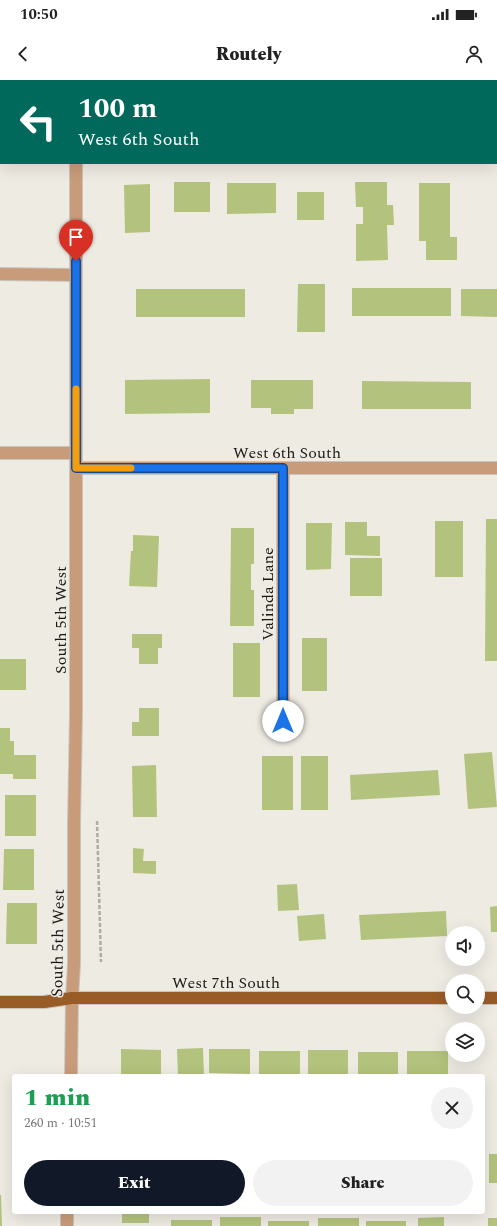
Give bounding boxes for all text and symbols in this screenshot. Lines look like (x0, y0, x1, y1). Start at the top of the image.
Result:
text: 10:50 (20, 3, 58, 26)
text: Routely (216, 41, 281, 68)
icon: back (12, 43, 34, 65)
icon: person (463, 43, 485, 65)
text: 100 m (78, 87, 157, 130)
icon: left (12, 96, 64, 148)
text: West 6th South (78, 126, 199, 153)
pin (59, 220, 93, 261)
icon: arrive (65, 226, 87, 248)
street label: West 6th South (233, 441, 341, 465)
street label: Valinda Lane (256, 547, 280, 641)
street label: South 5th West (49, 566, 73, 674)
position arrow (262, 700, 304, 742)
street label: South 5th West (45, 889, 71, 997)
map controls (445, 926, 485, 1062)
button: sound (445, 926, 485, 966)
street label: West 7th South (172, 971, 280, 995)
button: search (445, 974, 485, 1014)
button: layers (445, 1022, 485, 1062)
text: 1 min (24, 1080, 90, 1116)
button: close (431, 1087, 473, 1129)
text: 260 m · 10:51 (24, 1113, 97, 1133)
button: Exit (24, 1160, 245, 1206)
button: Share (253, 1160, 473, 1206)

